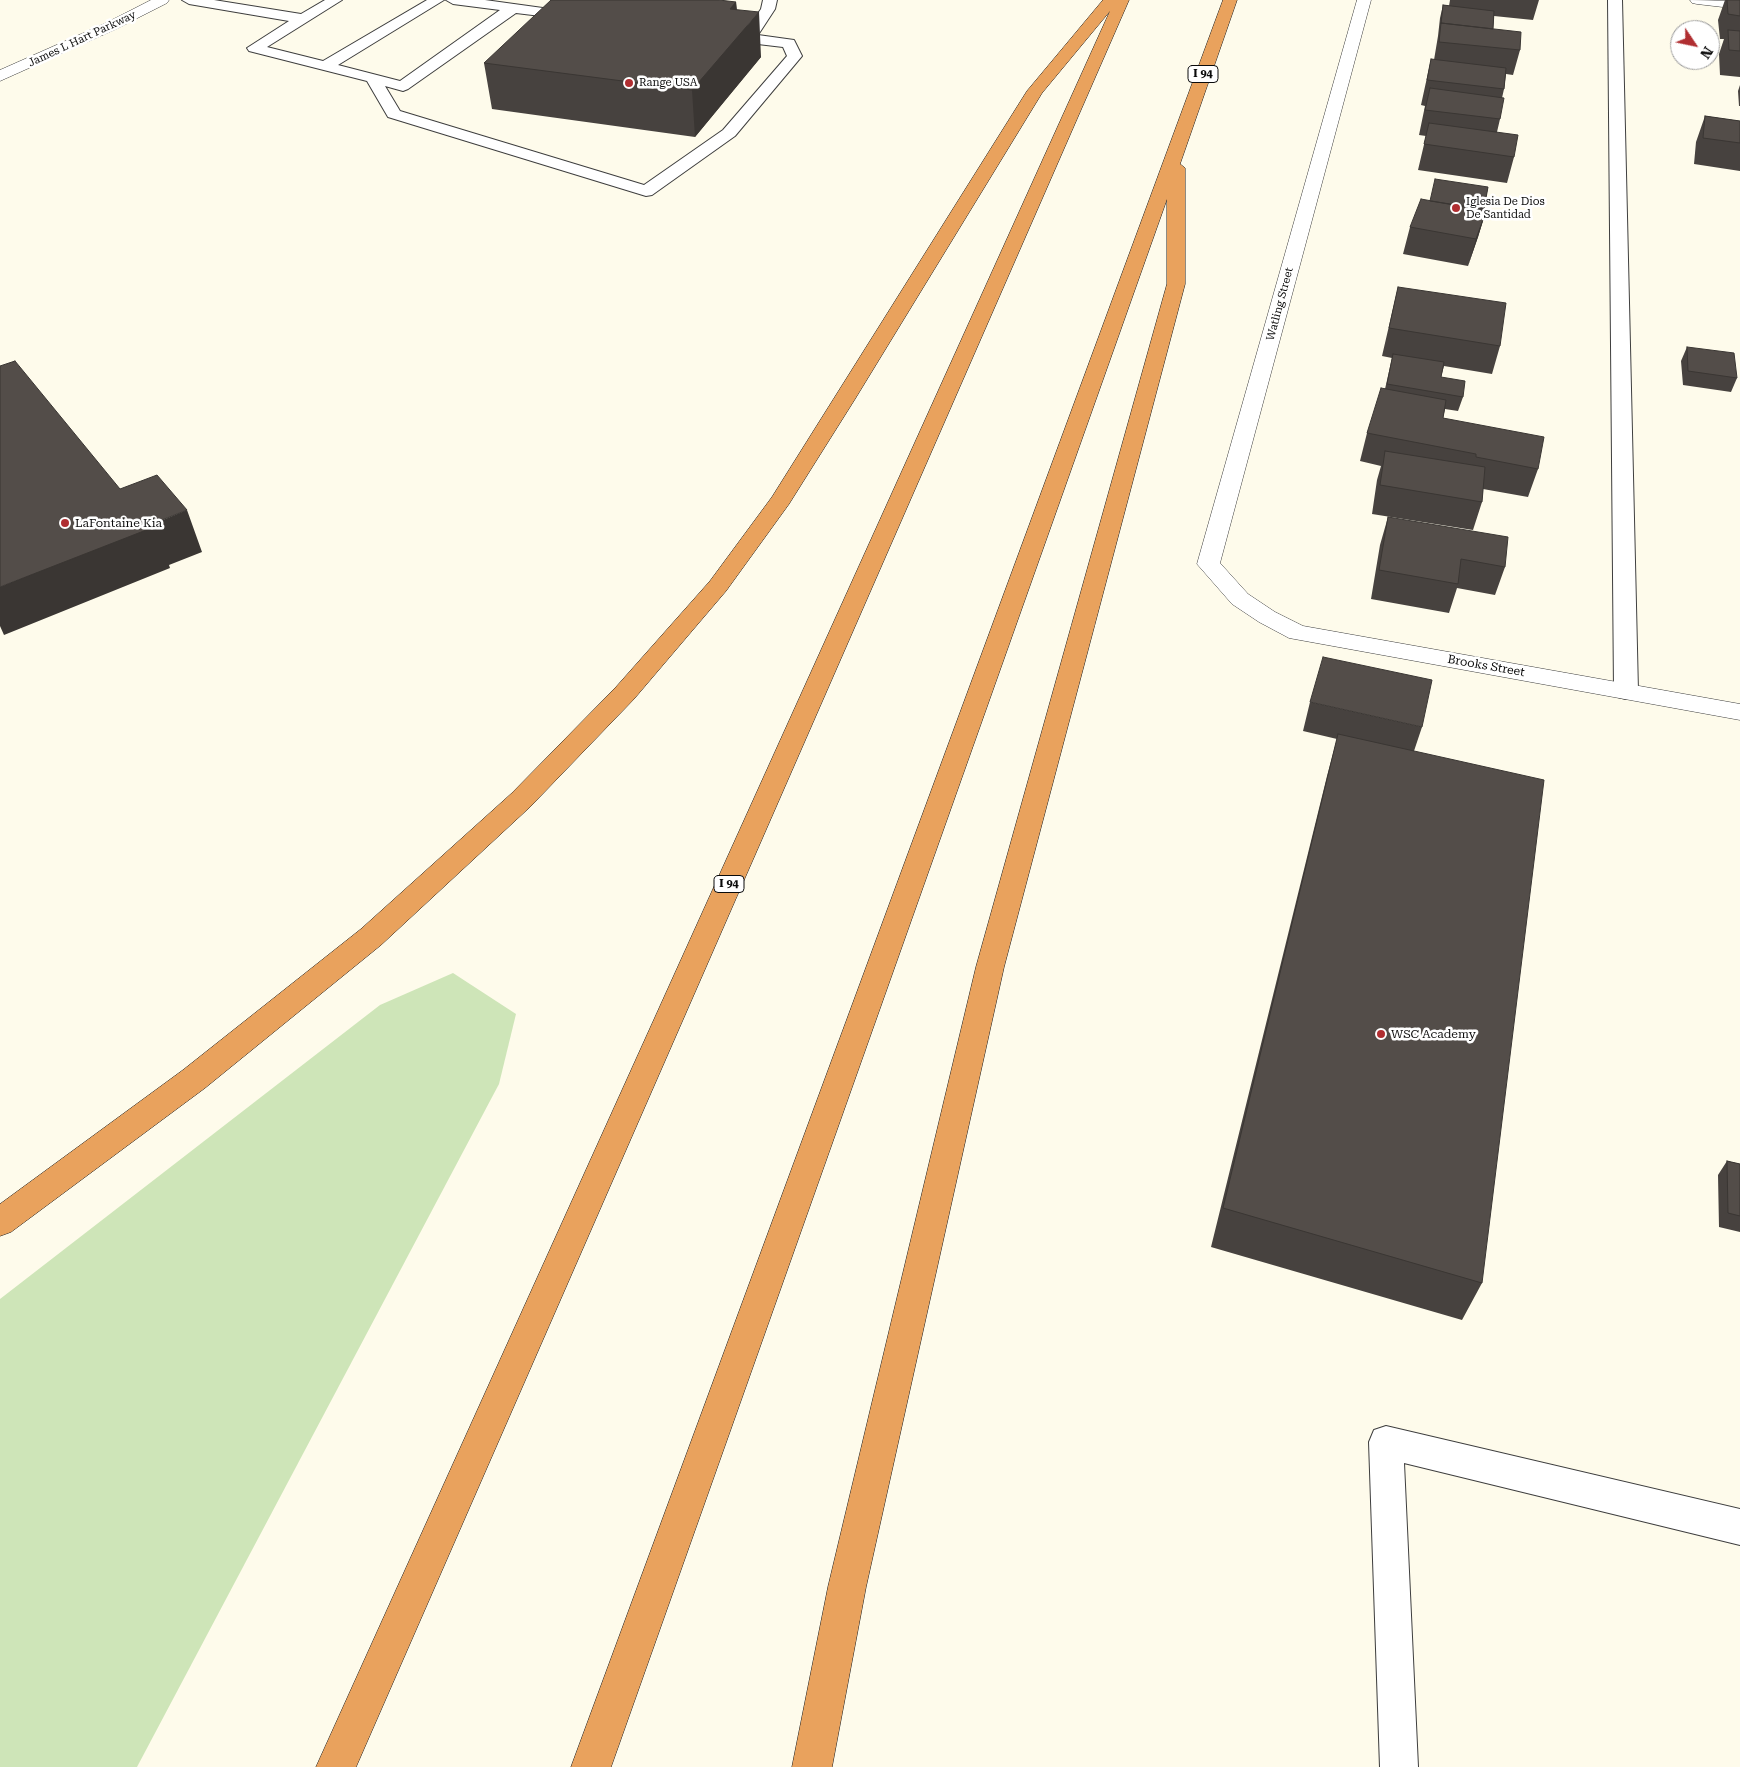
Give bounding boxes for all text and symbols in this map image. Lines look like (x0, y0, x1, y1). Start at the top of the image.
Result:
street label: James L Hart Parkway (26, 8, 138, 70)
north arrow (1670, 20, 1720, 70)
text: N (1697, 44, 1716, 62)
road number: I 94 (1188, 66, 1218, 82)
place label: Range USA (639, 76, 698, 90)
marker: Range USA (623, 77, 635, 89)
place label: Iglesia De Dios De Santidad (1466, 195, 1545, 221)
marker: Iglesia De Dios De Santidad (1450, 202, 1462, 214)
street label: Watling Street (1264, 266, 1296, 342)
place label: LaFontaine Kia (75, 516, 162, 530)
marker: LaFontaine Kia (59, 517, 71, 529)
street label: Brooks Street (1446, 652, 1526, 680)
road number: I 94 (714, 876, 744, 892)
place label: WSC Academy (1391, 1027, 1476, 1041)
marker: WSC Academy (1375, 1028, 1387, 1040)

